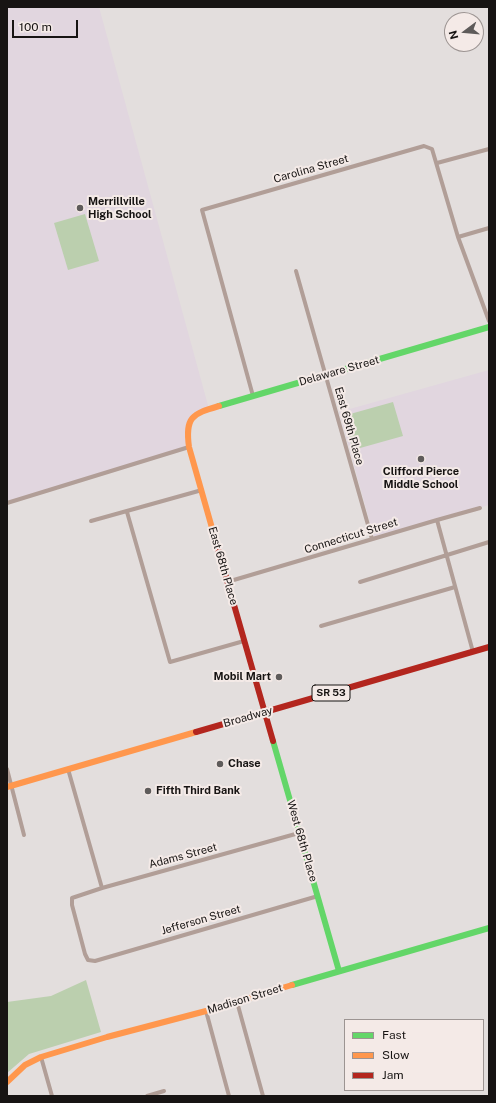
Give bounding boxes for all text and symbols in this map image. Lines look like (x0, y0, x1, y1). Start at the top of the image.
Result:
scale bar (14, 12, 80, 38)
north arrow (444, 12, 484, 52)
text: 100 m (19, 20, 52, 34)
text: N (446, 29, 460, 41)
street label: Carolina Street (272, 152, 350, 186)
place label: Merrillville High School (88, 195, 152, 221)
marker: Merrillville High School (75, 203, 85, 213)
street label: Delaware Street (297, 353, 381, 389)
street label: East 69th Place (332, 385, 366, 467)
marker: Clifford Pierce Middle School (416, 454, 426, 464)
place label: Clifford Pierce Middle School (383, 465, 459, 491)
street label: Connecticut Street (303, 516, 399, 556)
street label: East 68th Place (206, 525, 240, 607)
place label: Mobil Mart (214, 670, 271, 684)
marker: Mobil Mart (274, 672, 284, 682)
road number: SR 53 (312, 685, 350, 701)
street label: Broadway (222, 704, 274, 730)
place label: Chase (228, 757, 261, 771)
marker: Chase (215, 759, 225, 769)
place label: Fifth Third Bank (156, 784, 240, 798)
marker: Fifth Third Bank (143, 786, 153, 796)
street label: West 68th Place (284, 799, 320, 883)
street label: Adams Street (147, 841, 219, 871)
street label: Jefferson Street (160, 902, 242, 938)
street label: Madison Street (206, 981, 284, 1017)
legend (344, 1019, 484, 1091)
text: Fast (382, 1028, 406, 1042)
text: Slow (382, 1048, 409, 1062)
text: Jam (382, 1068, 404, 1082)

